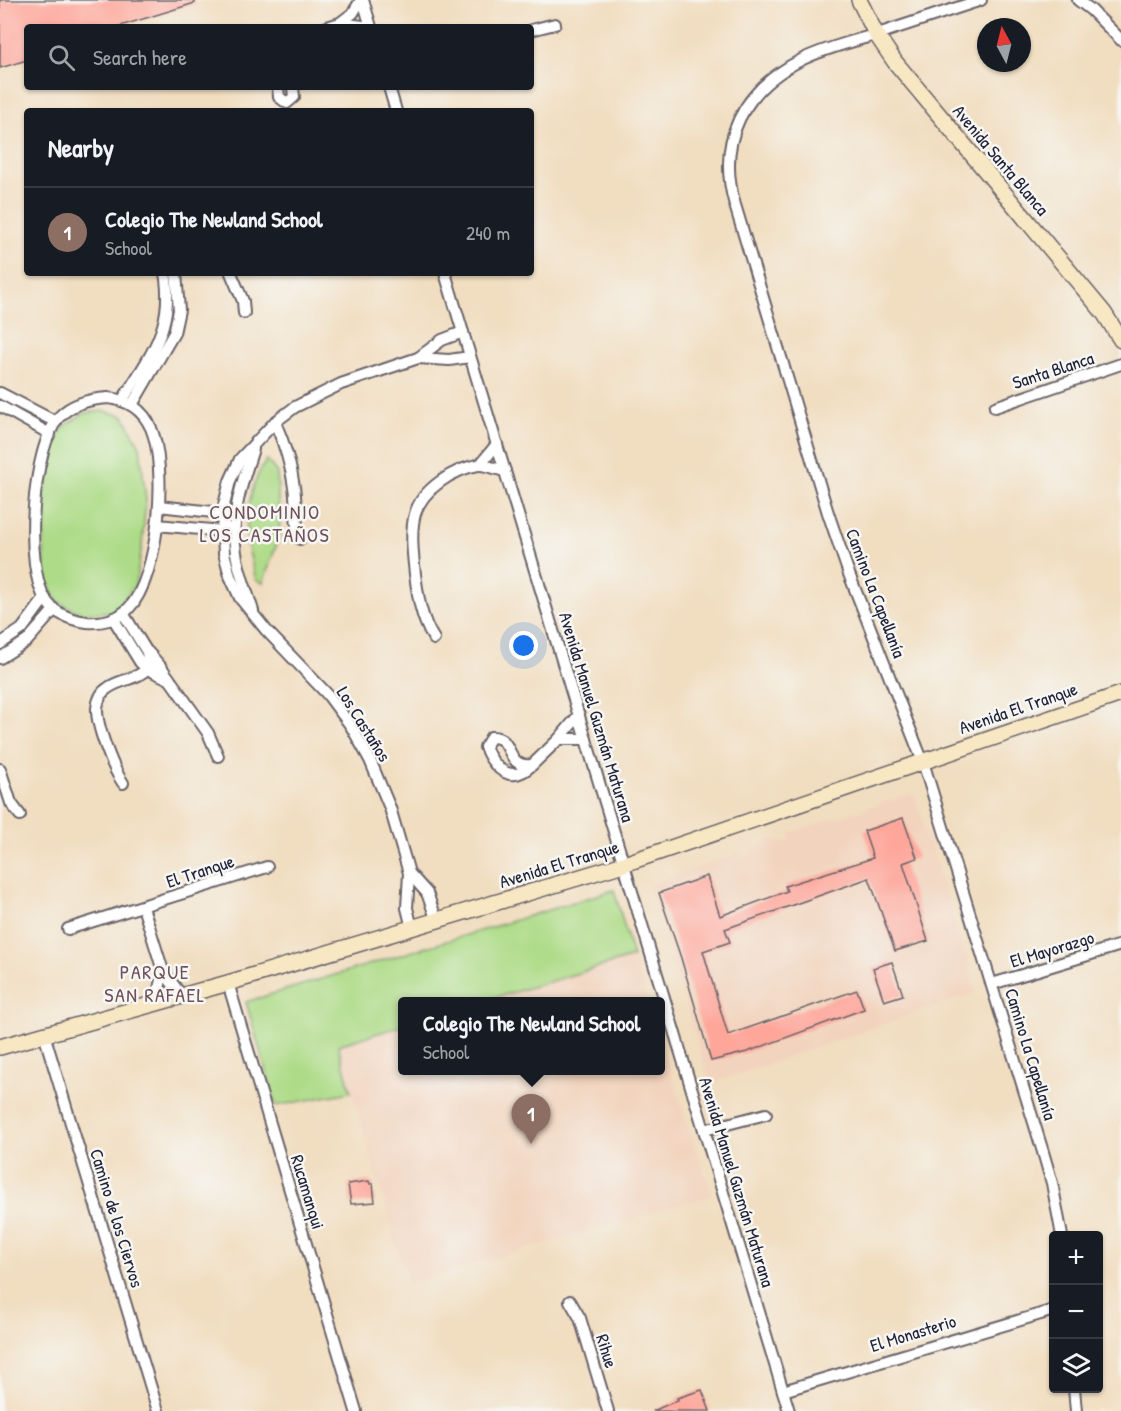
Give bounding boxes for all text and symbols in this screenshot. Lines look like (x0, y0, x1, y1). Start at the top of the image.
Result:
north arrow (977, 18, 1031, 72)
search box (24, 24, 534, 90)
icon: search (45, 41, 78, 74)
text: Search here (93, 42, 187, 72)
street label: Avenida Santa Blanca (947, 99, 1055, 221)
text: Nearby (48, 130, 114, 165)
text: Colegio The Newland School (105, 204, 323, 234)
text: 1 (64, 219, 71, 246)
text: 240 m (466, 219, 510, 246)
text: School (105, 234, 152, 261)
street label: Santa Blanca (1009, 345, 1097, 395)
district label: CONDOMINIO LOS CASTAÑOS (200, 498, 330, 548)
street label: Camino La Capellanía (840, 525, 912, 661)
street label: Avenida Manuel Guzmán Maturana (553, 609, 641, 825)
your location (509, 631, 538, 660)
street label: Avenida El Tranque (955, 676, 1081, 740)
street label: Los Castaños (331, 682, 397, 766)
street label: Avenida El Tranque (496, 834, 622, 894)
street label: El Tranque (163, 848, 237, 894)
street label: El Mayorazgo (1007, 924, 1097, 974)
district label: PARQUE SAN RAFAEL (104, 958, 206, 1008)
street label: Camino La Capellanía (999, 985, 1063, 1123)
popup (398, 997, 665, 1075)
text: Colegio The Newland School (423, 1008, 640, 1038)
text: School (423, 1038, 469, 1065)
street label: Avenida Manuel Guzmán Maturana (693, 1074, 781, 1290)
pin: 1 (512, 1094, 550, 1144)
street label: Camino de los Ciervos (84, 1146, 150, 1290)
street label: Rucamanqui (285, 1152, 331, 1232)
map controls (1049, 1231, 1103, 1393)
button: + (1049, 1231, 1103, 1285)
button: − (1049, 1285, 1103, 1339)
street label: El Monasterio (867, 1308, 959, 1358)
street label: Rihue (590, 1331, 624, 1371)
button: layers (1049, 1339, 1103, 1393)

